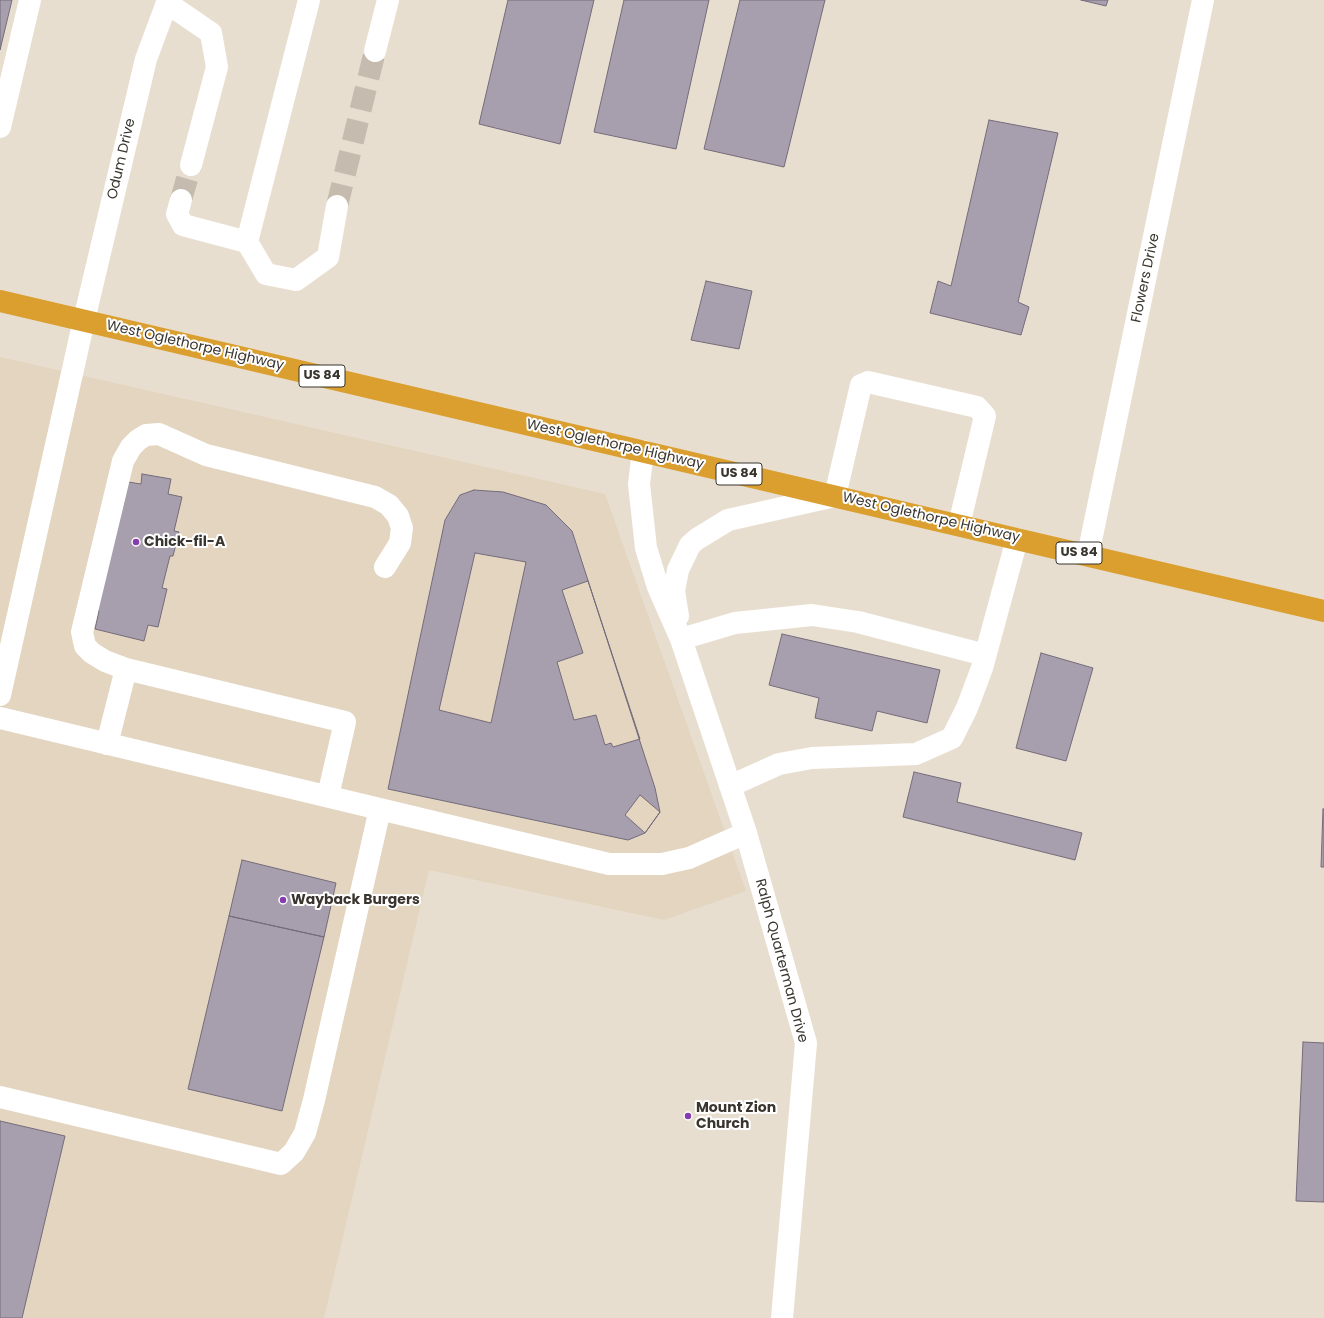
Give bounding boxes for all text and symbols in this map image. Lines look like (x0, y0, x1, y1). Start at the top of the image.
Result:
street label: Odum Drive (105, 117, 139, 201)
street label: Flowers Drive (1128, 232, 1164, 324)
street label: West Oglethorpe Highway (105, 317, 285, 375)
road number: US 84 (299, 365, 345, 387)
street label: West Oglethorpe Highway (525, 416, 705, 474)
road number: US 84 (716, 463, 762, 485)
street label: West Oglethorpe Highway (841, 489, 1021, 547)
place label: Chick-fil-A (144, 534, 225, 550)
marker: Chick-fil-A (131, 537, 141, 547)
road number: US 84 (1056, 542, 1102, 564)
street label: Ralph Quarterman Drive (751, 877, 811, 1045)
place label: Wayback Burgers (291, 892, 420, 908)
marker: Wayback Burgers (278, 895, 288, 905)
place label: Mount Zion Church (696, 1100, 776, 1132)
marker: Mount Zion Church (683, 1111, 693, 1121)

